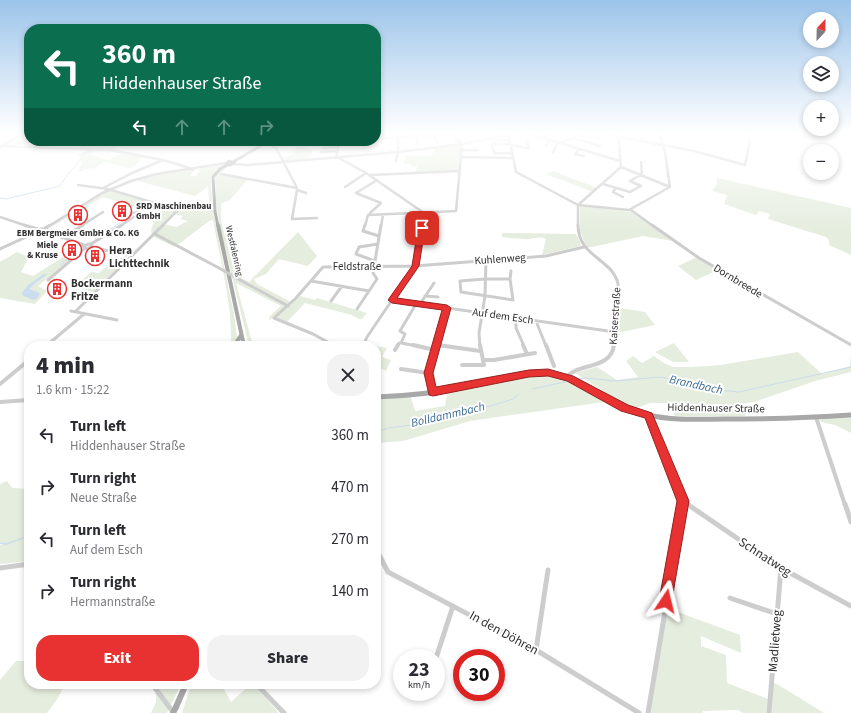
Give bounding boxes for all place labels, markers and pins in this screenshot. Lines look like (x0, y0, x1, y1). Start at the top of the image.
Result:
building icon: SRD Maschinenbau GmbH (111, 200, 133, 222)
place label: SRD Maschinenbau GmbH (136, 200, 211, 223)
building icon: EBM Bergmeier GmbH & Co. KG (67, 204, 89, 226)
pin (405, 211, 439, 245)
place label: EBM Bergmeier GmbH & Co. KG (17, 227, 139, 240)
place label: Miele & Kruse (27, 239, 58, 262)
building icon: Miele & Kruse (61, 239, 83, 261)
place label: Hera Lichttechnik (109, 243, 170, 271)
building icon: Hera Lichttechnik (84, 245, 106, 267)
place label: Bockermann Fritze (71, 276, 133, 304)
building icon: Bockermann Fritze (46, 278, 68, 300)

